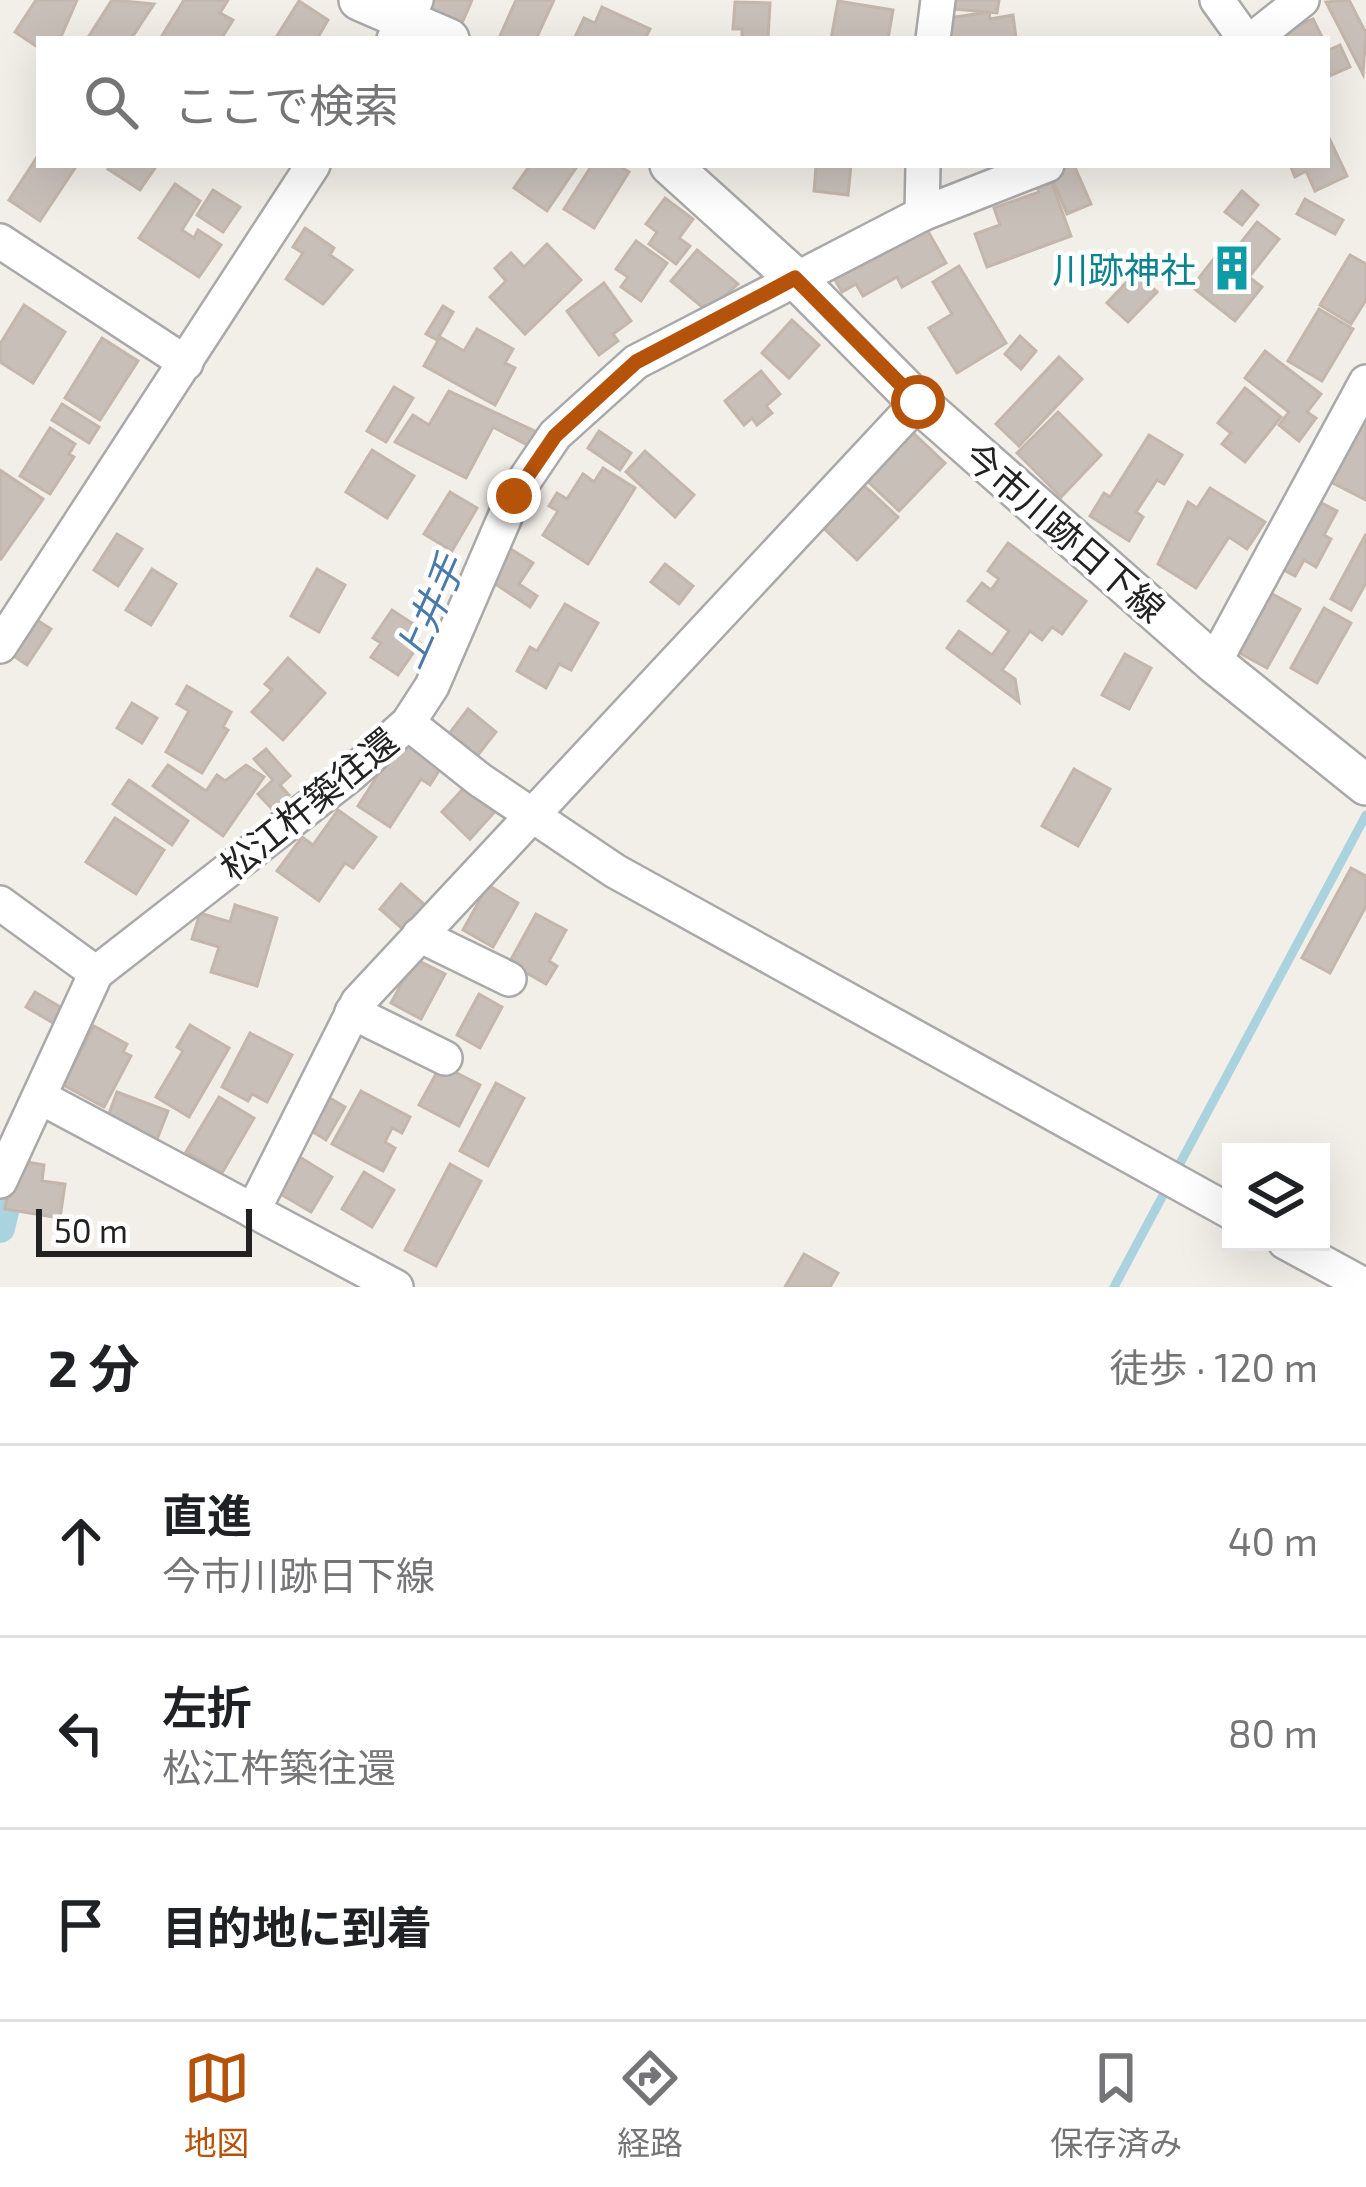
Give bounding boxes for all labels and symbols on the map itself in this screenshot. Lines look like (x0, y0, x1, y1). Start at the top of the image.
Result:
building icon: 川跡神社 (1207, 243, 1257, 293)
place label: 川跡神社 (1052, 247, 1196, 290)
route start (891, 375, 945, 429)
street label: 今市川跡日下線 (956, 432, 1174, 630)
route end (487, 469, 541, 523)
water label: 上井手 (383, 546, 474, 674)
street label: 松江杵築往還 (211, 718, 405, 888)
scale bar (36, 1203, 252, 1256)

